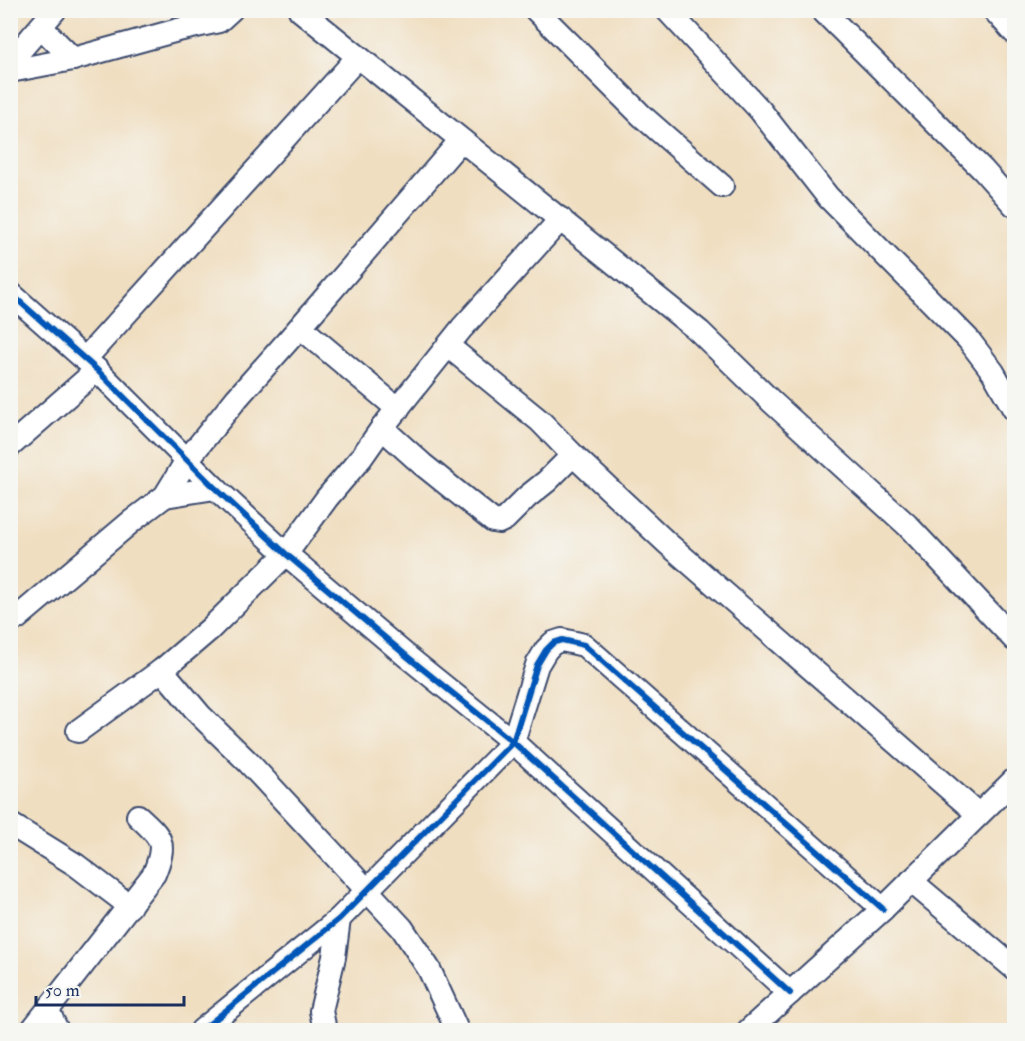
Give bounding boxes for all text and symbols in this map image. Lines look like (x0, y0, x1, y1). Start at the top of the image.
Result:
scale bar (36, 969, 184, 1007)
text: 50 m (45, 979, 80, 1002)

